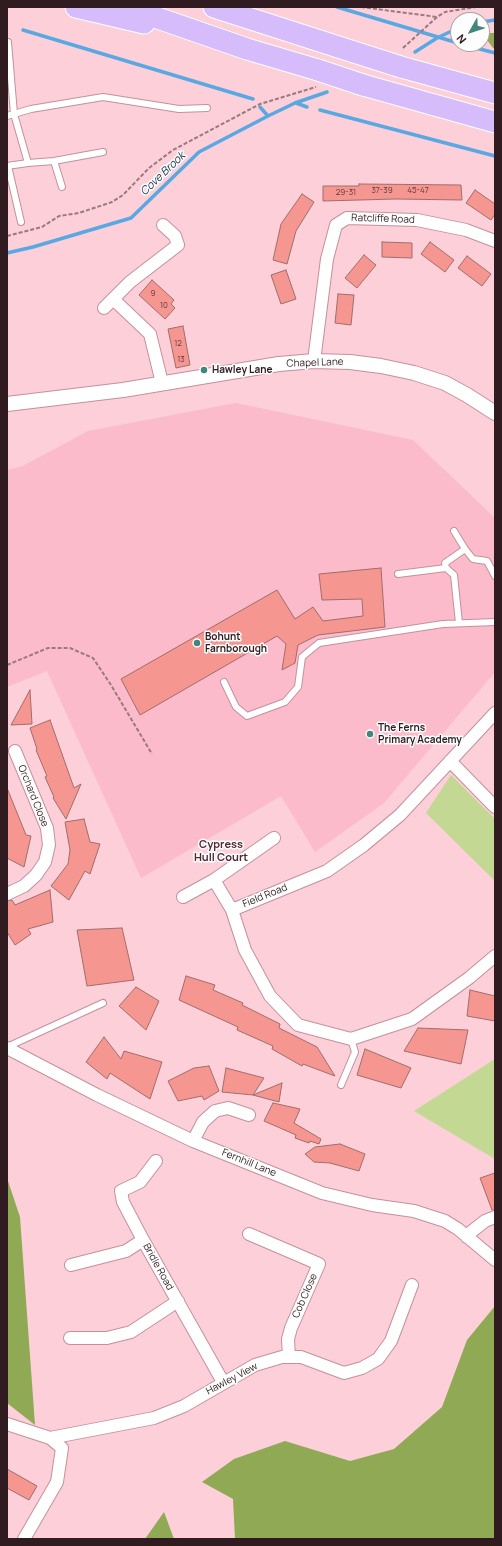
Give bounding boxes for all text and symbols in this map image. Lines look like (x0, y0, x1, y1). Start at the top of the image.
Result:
north arrow (450, 12, 490, 52)
text: N (453, 31, 469, 47)
water label: Cove Brook (138, 149, 188, 199)
house number: 37-39 (371, 186, 393, 196)
house number: 45-47 (407, 186, 429, 196)
house number: 29-31 (336, 188, 356, 198)
street label: Ratcliffe Road (351, 212, 415, 226)
house number: 9 (151, 289, 155, 299)
house number: 10 (160, 301, 168, 311)
house number: 12 (174, 339, 182, 349)
house number: 13 (177, 355, 185, 365)
street label: Chapel Lane (286, 356, 344, 370)
place label: Hawley Lane (212, 364, 272, 376)
marker: Hawley Lane (199, 365, 209, 375)
place label: Bohunt Farnborough (205, 631, 267, 654)
marker: Bohunt Farnborough (192, 638, 202, 648)
place label: The Ferns Primary Academy (378, 722, 462, 746)
marker: The Ferns Primary Academy (365, 729, 375, 739)
street label: Orchard Close (15, 763, 51, 829)
district label: Cypress Hull Court (194, 838, 248, 864)
street label: Field Road (241, 882, 289, 910)
street label: Fernhill Lane (220, 1147, 278, 1179)
street label: Bridle Road (140, 1241, 176, 1293)
street label: Cob Close (290, 1272, 320, 1320)
street label: Hawley View (204, 1360, 260, 1398)

